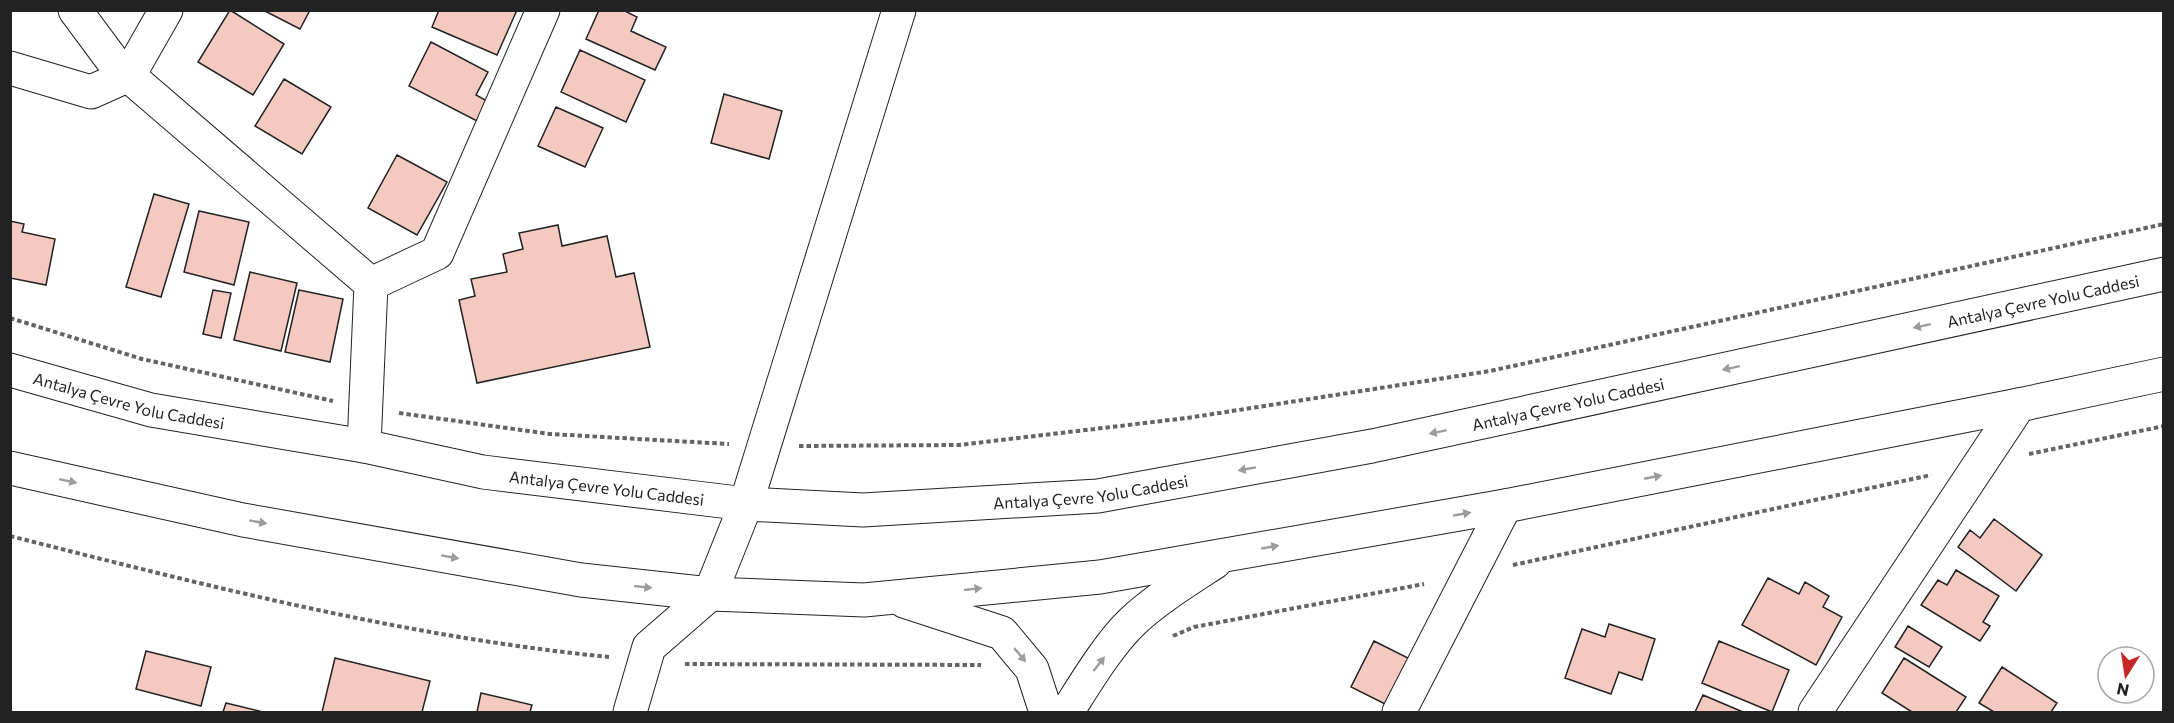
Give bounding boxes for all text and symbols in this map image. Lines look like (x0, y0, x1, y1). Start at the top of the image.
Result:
street label: Antalya Çevre Yolu Caddesi (1945, 270, 2141, 330)
one-way arrow (1912, 322, 1931, 332)
one-way arrow (1721, 364, 1740, 373)
street label: Antalya Çevre Yolu Caddesi (31, 368, 226, 432)
street label: Antalya Çevre Yolu Caddesi (1470, 373, 1666, 434)
one-way arrow (1428, 428, 1447, 437)
one-way arrow (1237, 465, 1256, 474)
street label: Antalya Çevre Yolu Caddesi (508, 466, 705, 508)
street label: Antalya Çevre Yolu Caddesi (993, 470, 1189, 512)
one-way arrow (1644, 472, 1663, 481)
one-way arrow (58, 477, 77, 486)
one-way arrow (1453, 509, 1472, 518)
one-way arrow (249, 518, 268, 527)
one-way arrow (1260, 542, 1279, 551)
one-way arrow (441, 553, 460, 562)
one-way arrow (633, 582, 652, 592)
one-way arrow (964, 584, 983, 594)
north arrow (2096, 645, 2156, 705)
one-way arrow (1014, 647, 1027, 663)
one-way arrow (1093, 656, 1105, 672)
text: N (2115, 680, 2131, 701)

